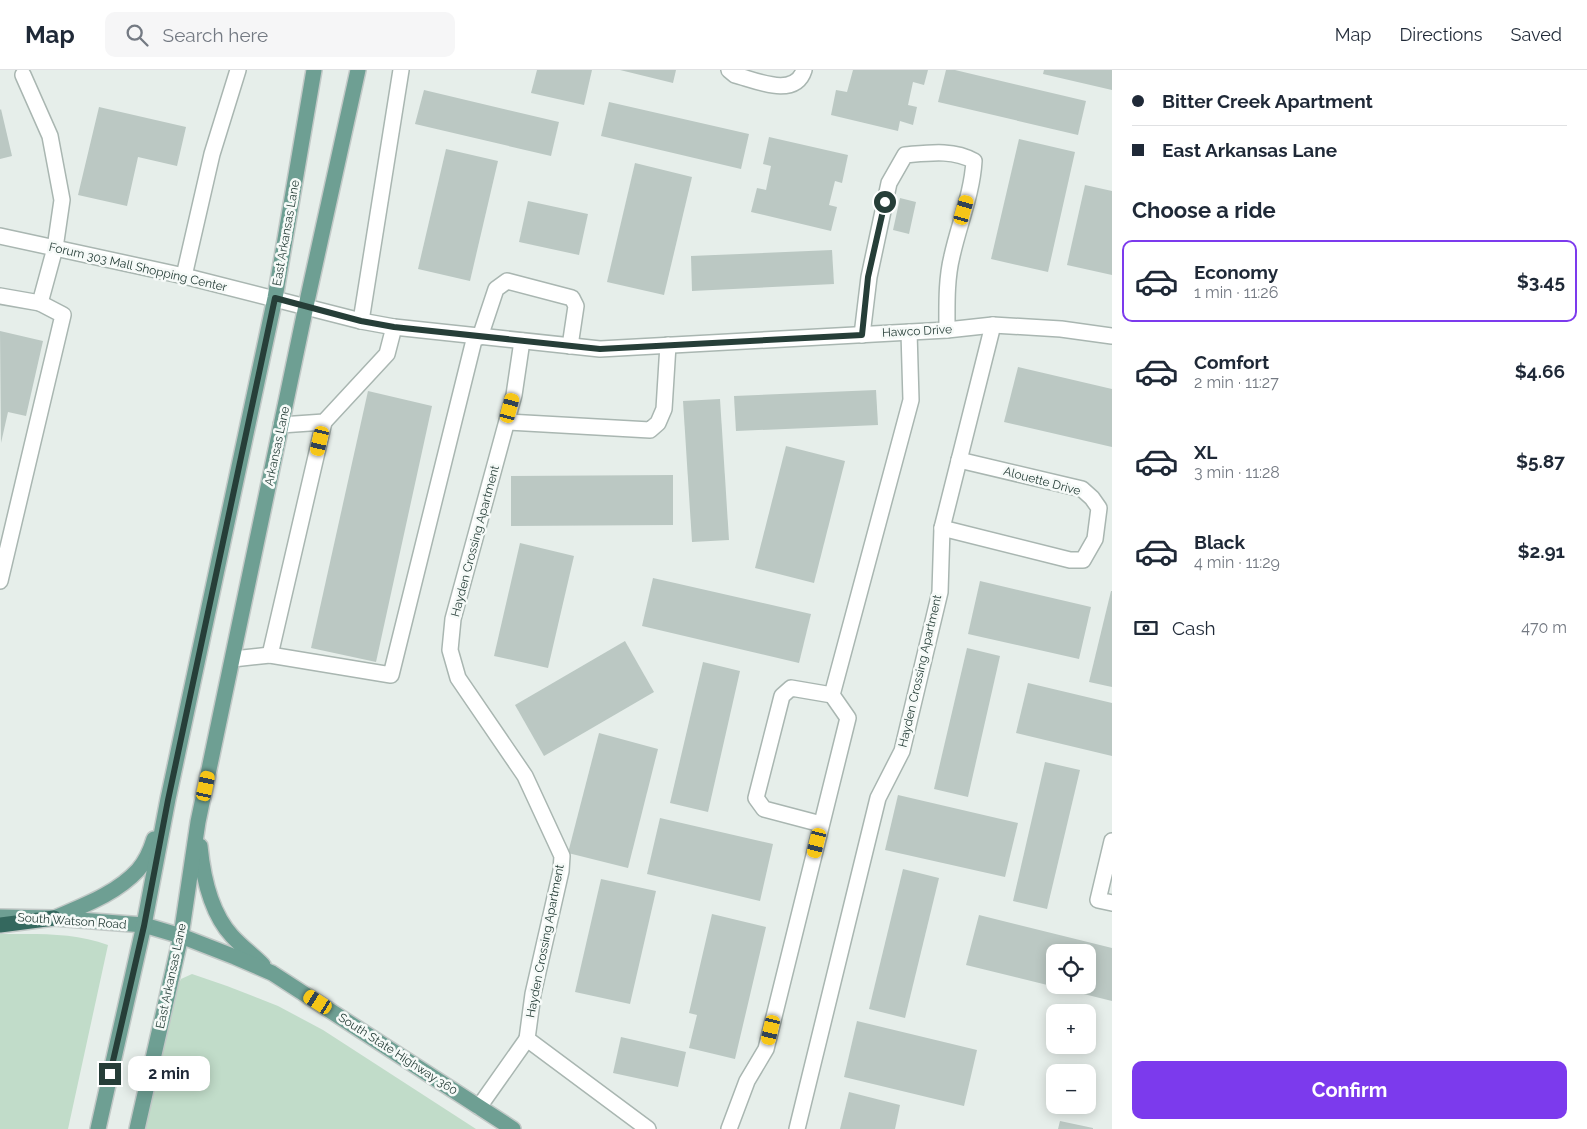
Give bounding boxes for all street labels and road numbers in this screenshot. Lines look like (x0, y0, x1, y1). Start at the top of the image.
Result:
street label: East Arkansas Lane (270, 179, 302, 287)
street label: Forum 303 Mall Shopping Center (48, 240, 229, 295)
street label: Hawco Drive (882, 322, 952, 340)
street label: Arkansas Lane (262, 405, 292, 487)
street label: Hayden Crossing Apartment (448, 464, 502, 618)
street label: Alouette Drive (1002, 464, 1082, 498)
street label: Hayden Crossing Apartment (896, 593, 944, 749)
street label: Hayden Crossing Apartment (523, 863, 567, 1019)
street label: South Watson Road (17, 910, 127, 932)
street label: East Arkansas Lane (153, 922, 189, 1030)
street label: South State Highway 360 (336, 1010, 460, 1098)

